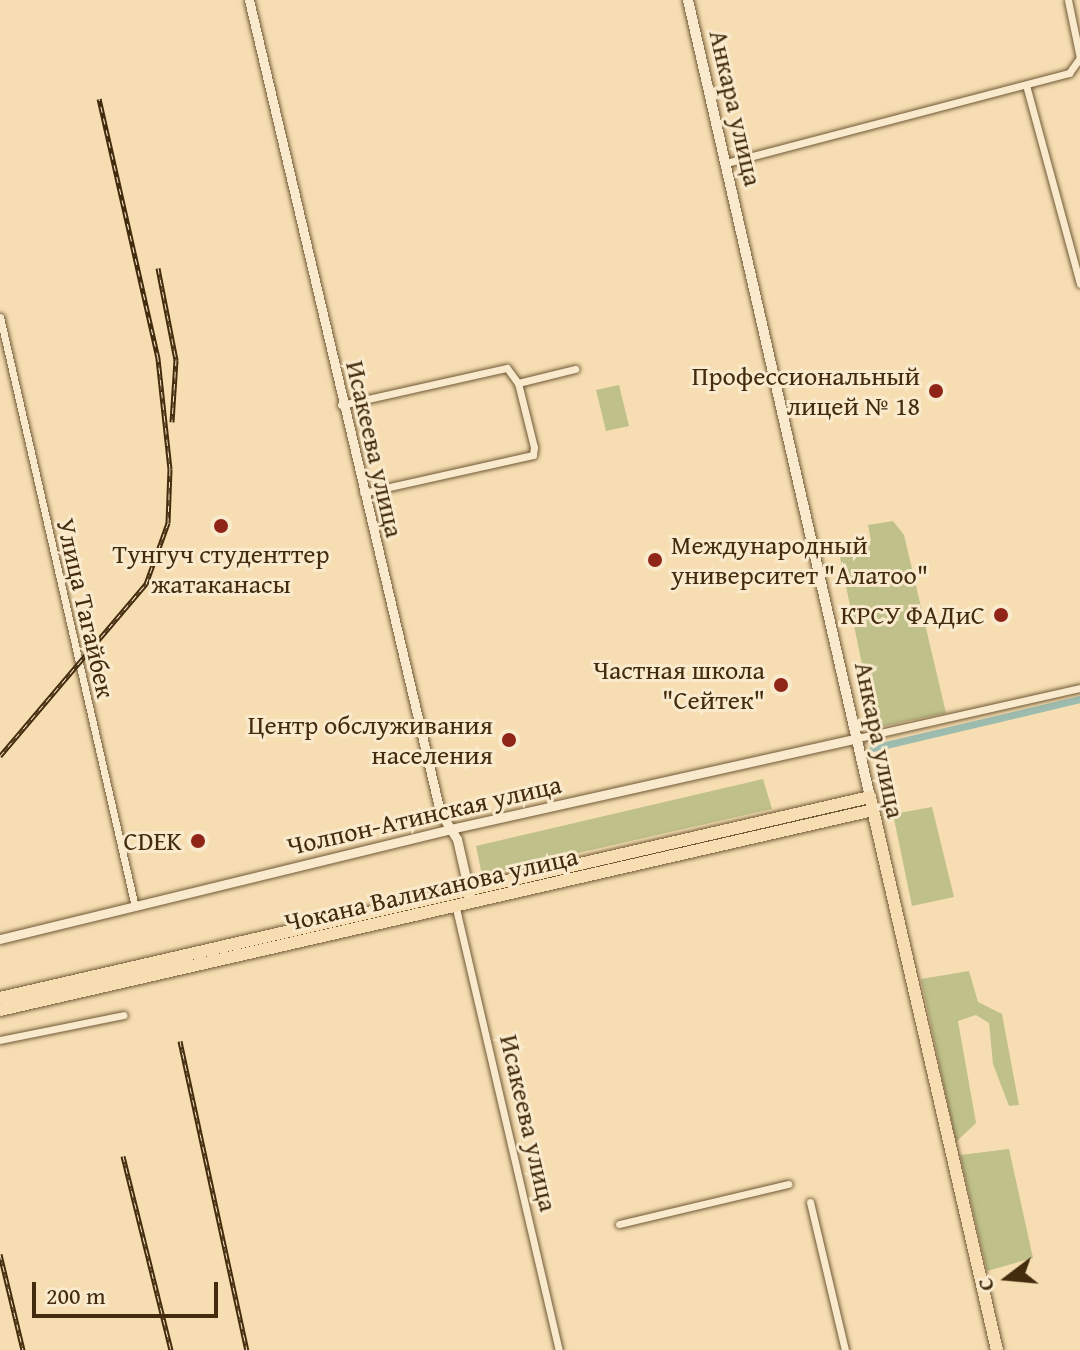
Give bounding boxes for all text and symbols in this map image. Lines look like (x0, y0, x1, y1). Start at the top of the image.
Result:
street label: Анкара улица (703, 27, 769, 189)
street label: Исакеева улица (340, 358, 410, 540)
place label: Профессиональный лицей № 18 (692, 360, 920, 422)
marker: Профессиональный лицей № 18 (927, 382, 945, 400)
street label: Улица Тагайбек (50, 515, 122, 701)
marker: Тунгуч студенттер жатаканасы (212, 517, 230, 535)
place label: Международный университет "Алатоо" (671, 529, 928, 590)
place label: Тунгуч студенттер жатаканасы (113, 538, 329, 600)
marker: Международный университет "Алатоо" (646, 551, 664, 569)
place label: КРСУ ФАДиС (840, 599, 985, 631)
marker: КРСУ ФАДиС (992, 606, 1010, 624)
place label: Частная школа "Сейтек" (593, 654, 765, 716)
street label: Анкара улица (848, 659, 912, 821)
marker: Частная школа "Сейтек" (772, 676, 790, 694)
place label: Центр обслуживания населения (248, 709, 493, 770)
marker: Центр обслуживания населения (500, 731, 518, 749)
street label: Чолпон-Атинская улица (284, 768, 564, 862)
place label: CDEK (124, 825, 182, 857)
marker: CDEK (189, 832, 207, 850)
street label: Чокана Валиханова улица (281, 840, 581, 938)
street label: Исакеева улица (494, 1032, 564, 1214)
north arrow (968, 1238, 1048, 1318)
scale bar (36, 1266, 222, 1316)
text: С (968, 1274, 1002, 1295)
text: 200 m (46, 1278, 106, 1313)

